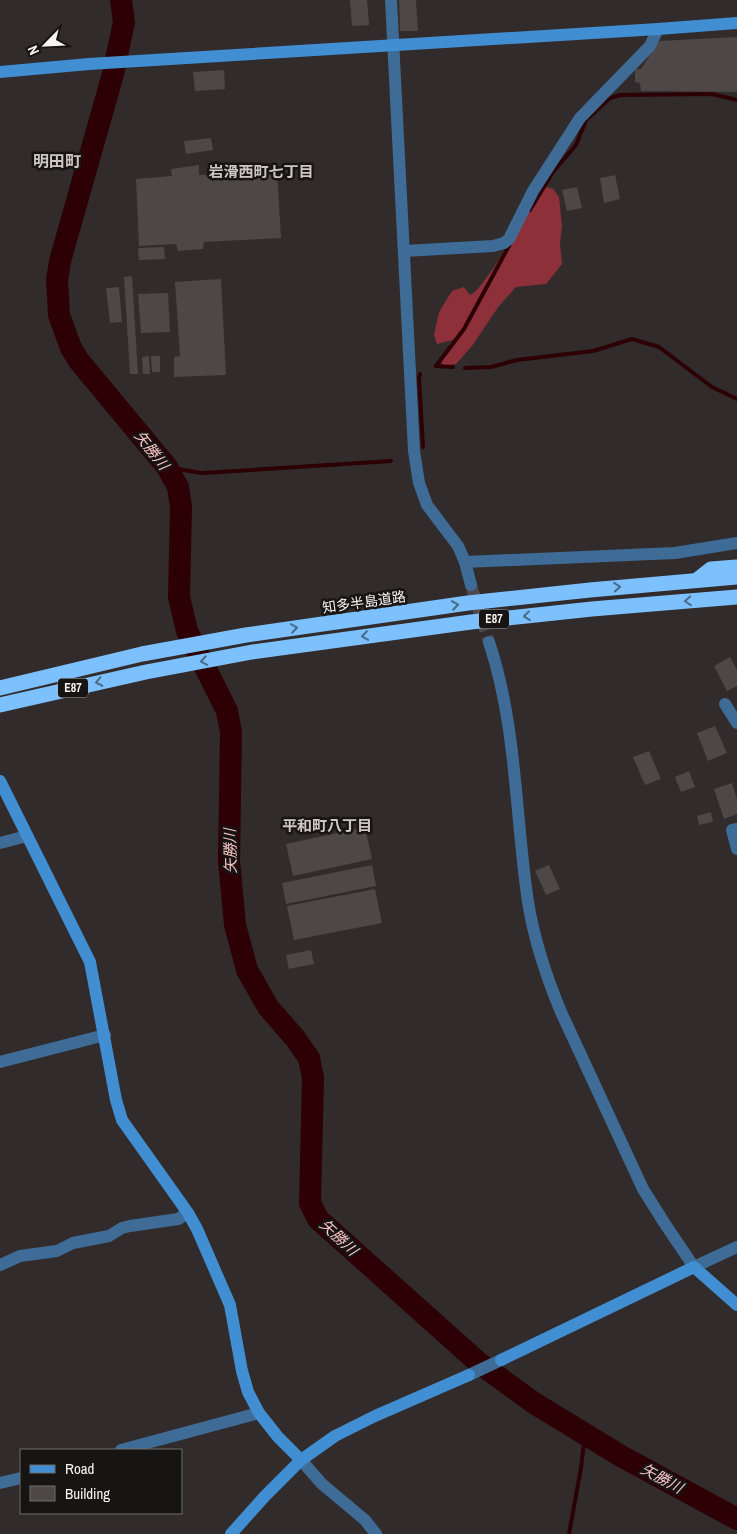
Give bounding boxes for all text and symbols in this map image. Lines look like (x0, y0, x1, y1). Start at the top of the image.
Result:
north arrow (20, 20, 70, 70)
text: N (23, 43, 43, 58)
district label: 明田町 (33, 150, 81, 172)
district label: 岩滑西町七丁目 (208, 161, 314, 182)
water label: 矢勝川 (130, 426, 175, 476)
one-way arrow (613, 582, 621, 593)
street label: 知多半島道路 (321, 587, 407, 617)
one-way arrow (684, 595, 692, 606)
one-way arrow (452, 600, 460, 611)
road number: E87 (479, 610, 509, 628)
one-way arrow (522, 610, 530, 621)
one-way arrow (290, 624, 299, 634)
one-way arrow (361, 630, 369, 641)
one-way arrow (200, 655, 208, 666)
one-way arrow (94, 676, 103, 687)
road number: E87 (58, 678, 88, 698)
district label: 平和町八丁目 (282, 815, 372, 836)
water label: 矢勝川 (219, 826, 241, 874)
water label: 矢勝川 (315, 1214, 364, 1261)
legend (20, 1449, 182, 1514)
text: Road (65, 1458, 94, 1479)
water label: 矢勝川 (637, 1458, 689, 1499)
text: Building (65, 1483, 110, 1504)

